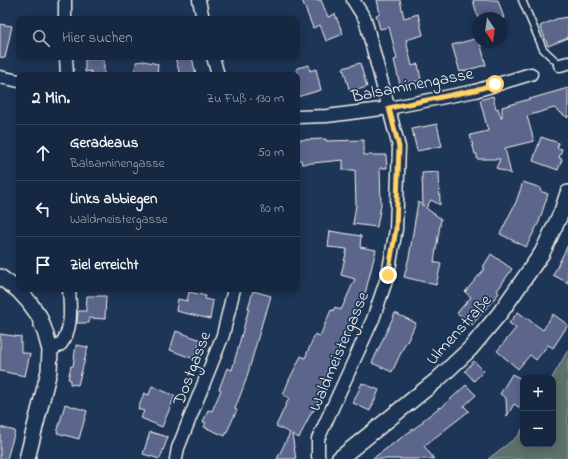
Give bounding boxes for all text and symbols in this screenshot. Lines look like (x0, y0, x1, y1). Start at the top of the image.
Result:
north arrow (472, 12, 508, 48)
search box (16, 16, 300, 60)
icon: search (30, 27, 52, 49)
text: Hier suchen (62, 27, 133, 49)
street label: Balsaminengasse (348, 61, 476, 112)
route start (486, 75, 504, 93)
text: 2 Min. (32, 86, 70, 111)
text: Zu Fuß · 130 m (207, 89, 284, 108)
text: Geradeaus (70, 132, 138, 154)
icon: ahead (32, 142, 54, 164)
text: 50 m (258, 143, 284, 162)
text: Balsaminengasse (70, 154, 165, 173)
text: Links abbiegen (70, 188, 157, 210)
icon: left (32, 198, 54, 220)
text: 80 m (260, 199, 284, 218)
text: Waldmeistergasse (70, 210, 168, 229)
icon: arrive (32, 254, 54, 276)
text: Ziel erreicht (70, 254, 138, 276)
route end (379, 266, 397, 284)
street label: Waldmeistergasse (303, 288, 378, 416)
street label: Ulmenstraße (420, 289, 498, 371)
street label: Dostgasse (166, 328, 220, 411)
map controls (520, 375, 556, 447)
button: + (520, 375, 556, 411)
button: − (520, 411, 556, 447)

